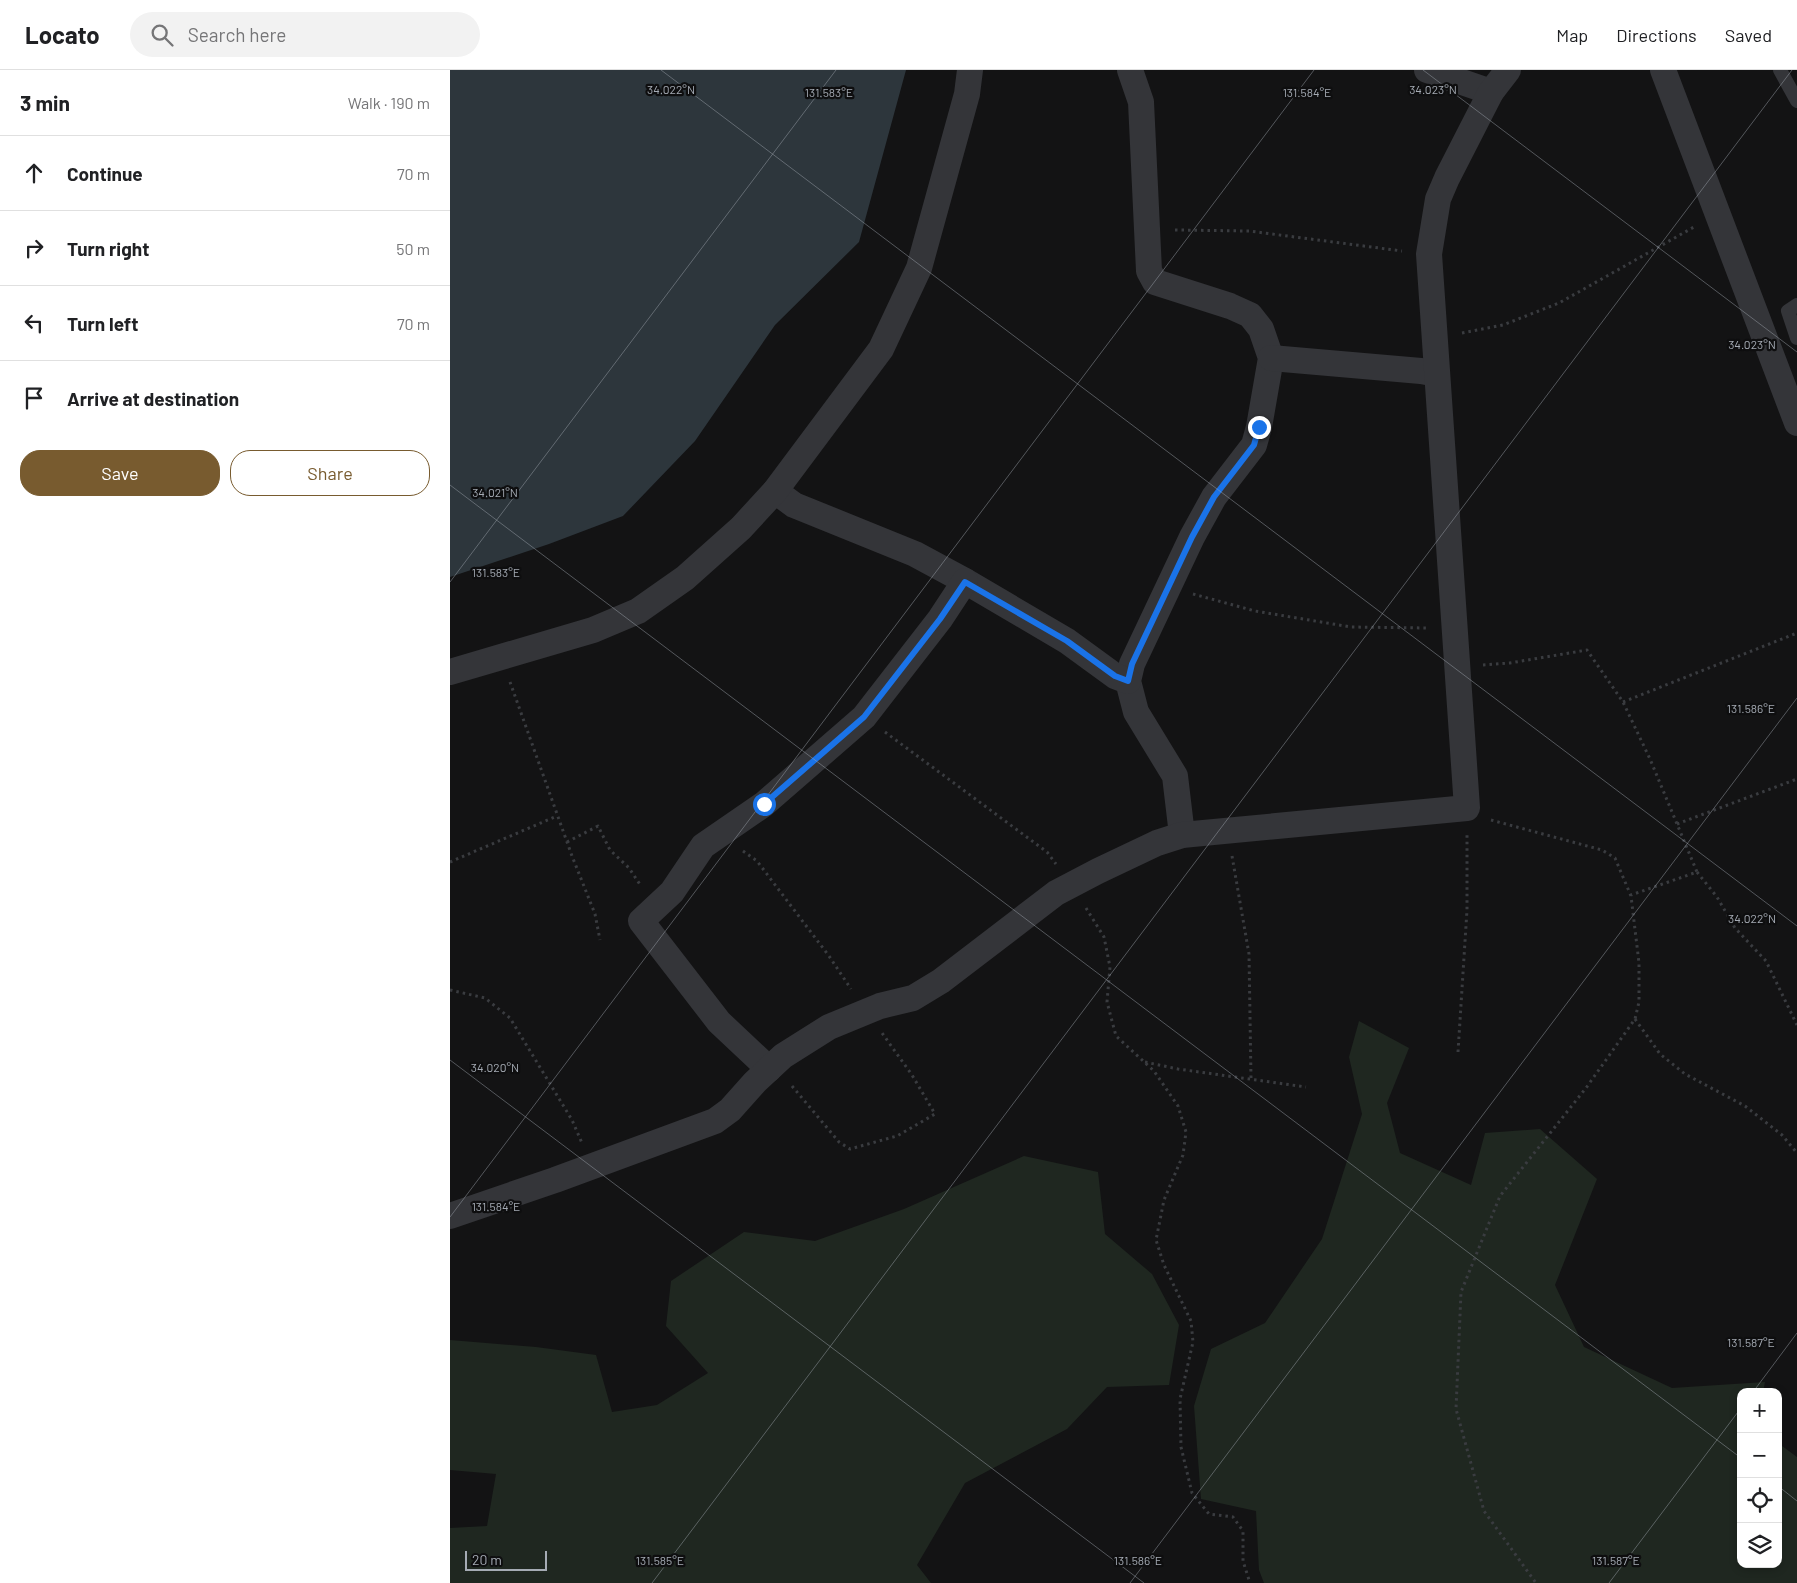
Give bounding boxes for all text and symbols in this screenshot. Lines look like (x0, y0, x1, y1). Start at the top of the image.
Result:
search box (130, 12, 480, 57)
text: Locato (25, 20, 100, 49)
icon: search (148, 21, 176, 49)
text: Search here (188, 23, 286, 46)
text: Map (1556, 24, 1588, 46)
text: Directions (1616, 24, 1697, 46)
text: Saved (1725, 24, 1772, 46)
text: 34.022°N (647, 82, 695, 96)
text: 34.023°N (1409, 82, 1457, 96)
text: 131.583°E (805, 85, 853, 99)
text: 131.584°E (1283, 85, 1331, 99)
text: 3 min (20, 90, 70, 115)
text: Walk · 190 m (348, 93, 430, 112)
icon: ahead (20, 159, 48, 187)
text: Continue (67, 162, 143, 185)
text: 70 m (397, 164, 430, 183)
icon: right (20, 234, 48, 262)
text: Turn right (67, 237, 149, 260)
text: 50 m (396, 239, 430, 258)
icon: left (20, 309, 48, 337)
text: Turn left (67, 312, 138, 335)
text: 70 m (397, 314, 430, 333)
text: 34.023°N (1728, 337, 1776, 351)
icon: arrive (20, 384, 48, 412)
text: Arrive at destination (67, 387, 239, 410)
route end (1248, 416, 1271, 439)
button: Save (20, 450, 220, 496)
button: Share (230, 450, 430, 496)
text: 34.021°N (472, 485, 518, 499)
text: 131.583°E (472, 565, 520, 579)
text: 131.586°E (1727, 701, 1775, 715)
route start (753, 793, 776, 816)
text: 34.022°N (1728, 911, 1776, 925)
text: 34.020°N (471, 1060, 519, 1074)
text: 131.584°E (472, 1199, 520, 1213)
text: 131.587°E (1727, 1335, 1775, 1349)
map controls (1737, 1388, 1782, 1568)
button: + (1737, 1388, 1782, 1433)
button: − (1737, 1433, 1782, 1478)
button: locate (1737, 1478, 1782, 1523)
button: layers (1737, 1523, 1782, 1568)
scale bar (465, 1548, 548, 1571)
text: 20 m (472, 1551, 502, 1568)
text: 131.585°E (636, 1553, 684, 1567)
text: 131.586°E (1114, 1553, 1162, 1567)
text: 131.587°E (1592, 1553, 1640, 1567)

